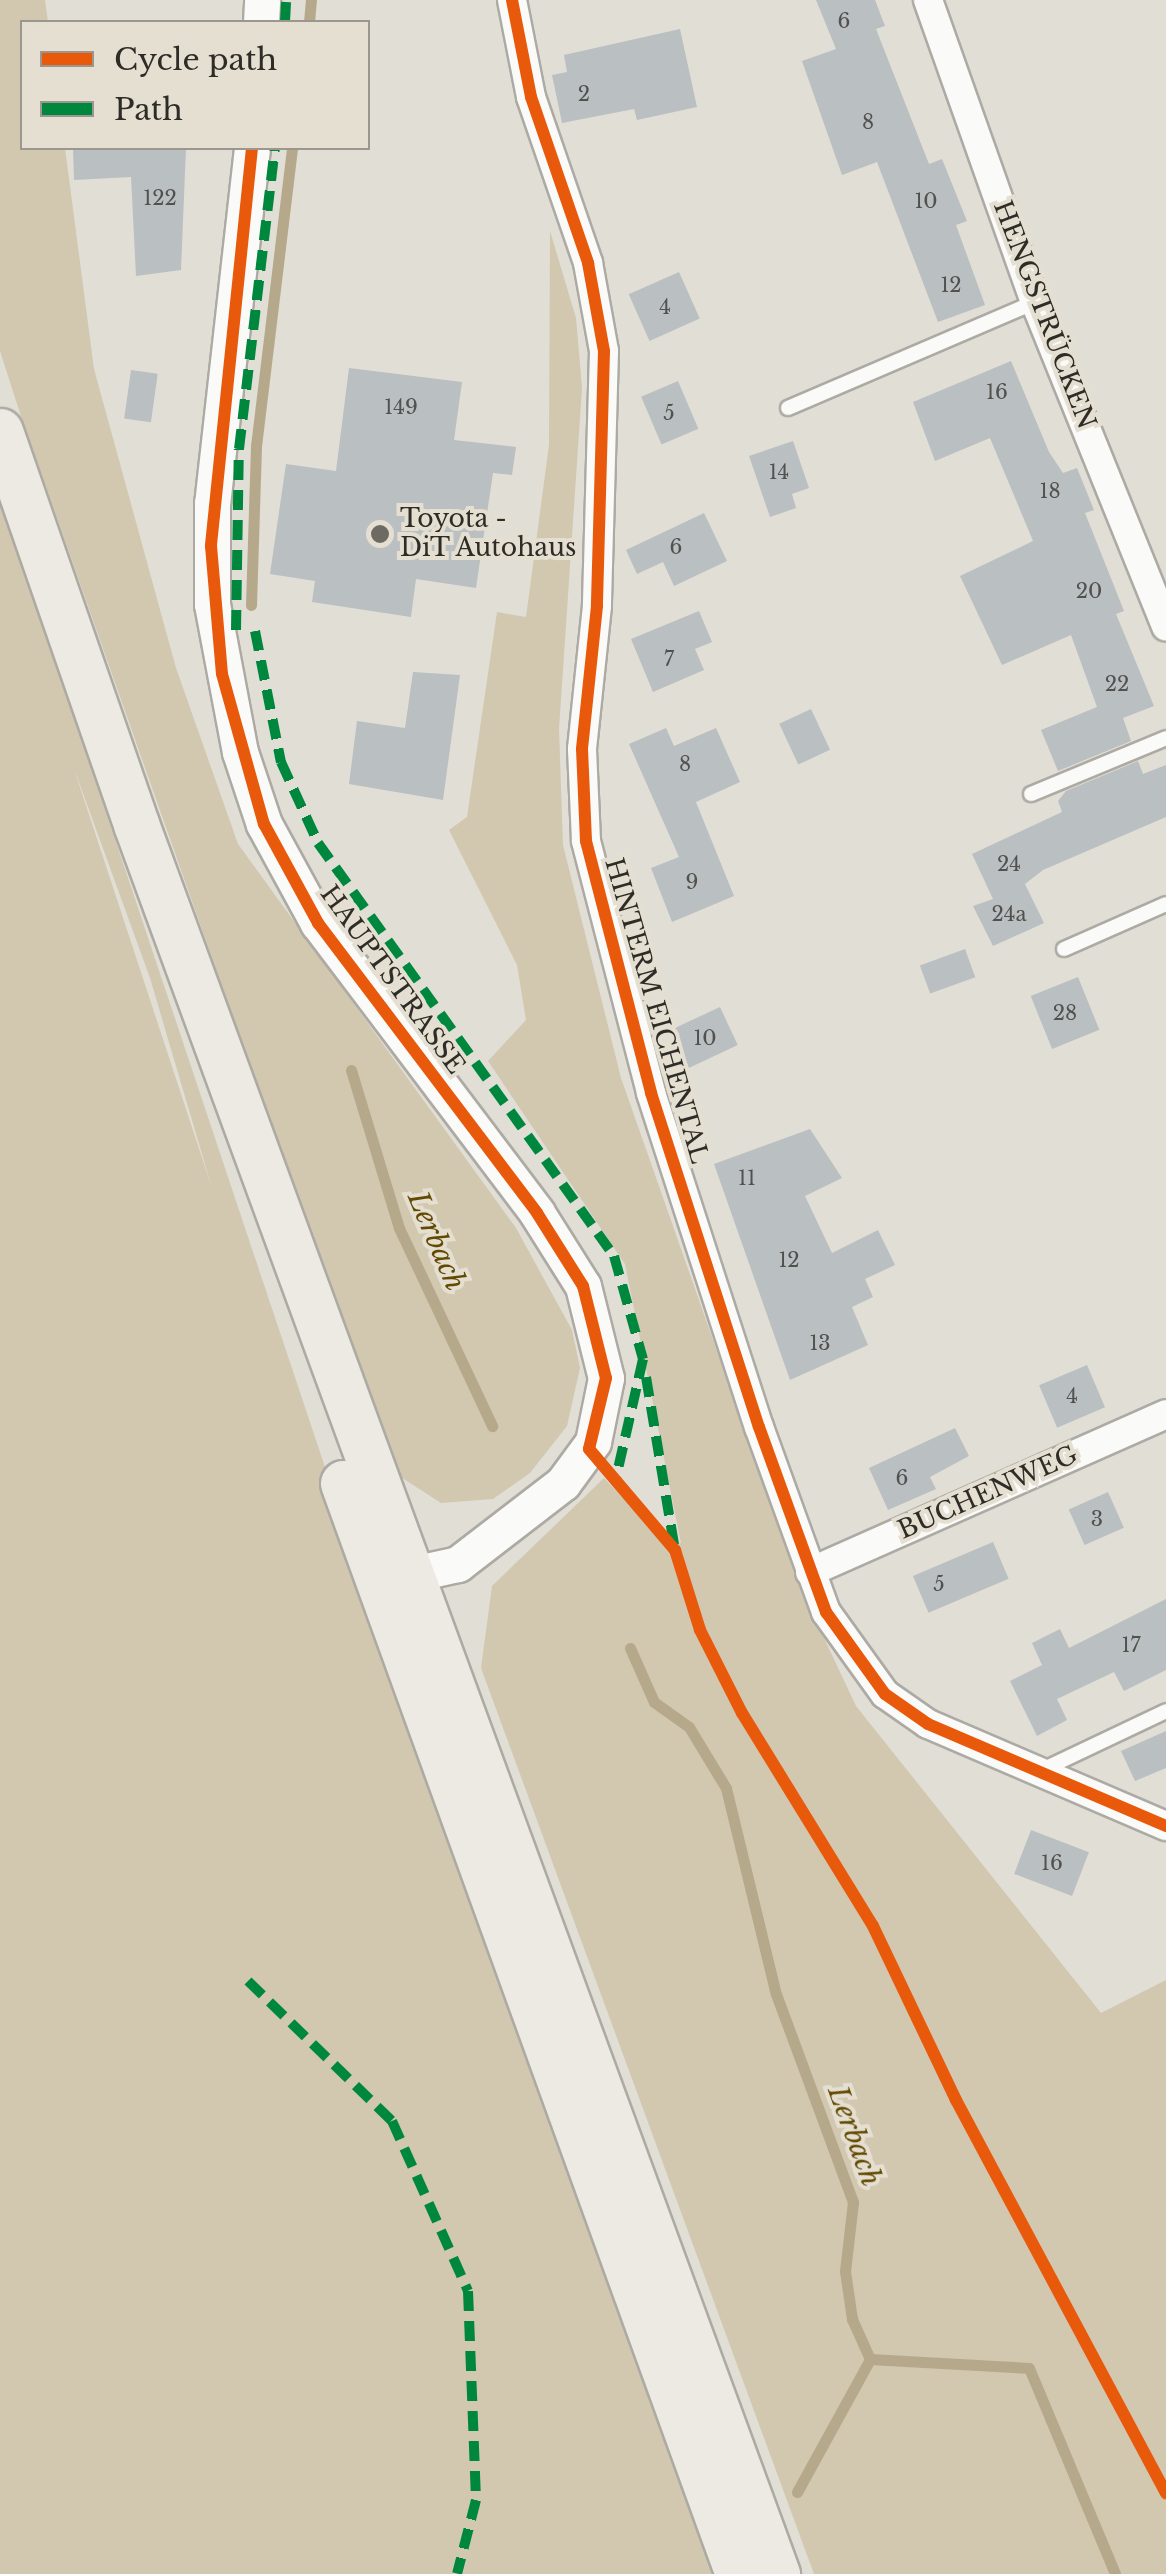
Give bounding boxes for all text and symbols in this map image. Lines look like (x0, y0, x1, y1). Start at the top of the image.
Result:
house number: 6 (838, 9, 850, 33)
legend (20, 20, 370, 150)
text: Cycle path (114, 41, 277, 78)
house number: 2 (578, 82, 590, 106)
text: Path (114, 91, 183, 128)
house number: 8 (862, 110, 874, 134)
house number: 122 (143, 186, 177, 210)
house number: 10 (914, 189, 938, 213)
street label: HENGSTRÜCKEN (987, 197, 1101, 433)
house number: 12 (940, 273, 962, 297)
house number: 4 (659, 295, 671, 319)
house number: 16 (986, 380, 1008, 404)
house number: 149 (384, 395, 418, 419)
house number: 5 (663, 401, 675, 425)
house number: 14 (769, 460, 789, 484)
house number: 18 (1039, 479, 1061, 503)
place label: Toyota - DiT Autohaus (400, 505, 578, 564)
marker: Toyota - DiT Autohaus (369, 523, 391, 545)
house number: 6 (670, 535, 682, 559)
house number: 20 (1076, 579, 1102, 603)
house number: 7 (664, 647, 674, 671)
house number: 22 (1105, 672, 1129, 696)
house number: 8 (679, 752, 691, 776)
house number: 24 (997, 852, 1021, 876)
street label: HINTERM EICHENTAL (598, 855, 714, 1167)
house number: 9 (686, 870, 698, 894)
street label: HAUPTSTRASSE (314, 880, 470, 1080)
house number: 24a (991, 902, 1027, 926)
house number: 28 (1053, 1001, 1077, 1025)
house number: 10 (693, 1026, 717, 1050)
house number: 11 (738, 1166, 756, 1190)
water label: Lerbach (400, 1186, 472, 1296)
house number: 12 (778, 1248, 800, 1272)
house number: 13 (809, 1331, 831, 1355)
house number: 4 (1066, 1384, 1078, 1408)
street label: BUCHENWEG (894, 1440, 1082, 1546)
house number: 6 (896, 1466, 908, 1490)
house number: 3 (1091, 1507, 1103, 1531)
house number: 5 (933, 1572, 945, 1596)
house number: 17 (1122, 1633, 1140, 1657)
house number: 16 (1041, 1851, 1063, 1875)
water label: Lerbach (820, 2081, 888, 2191)

